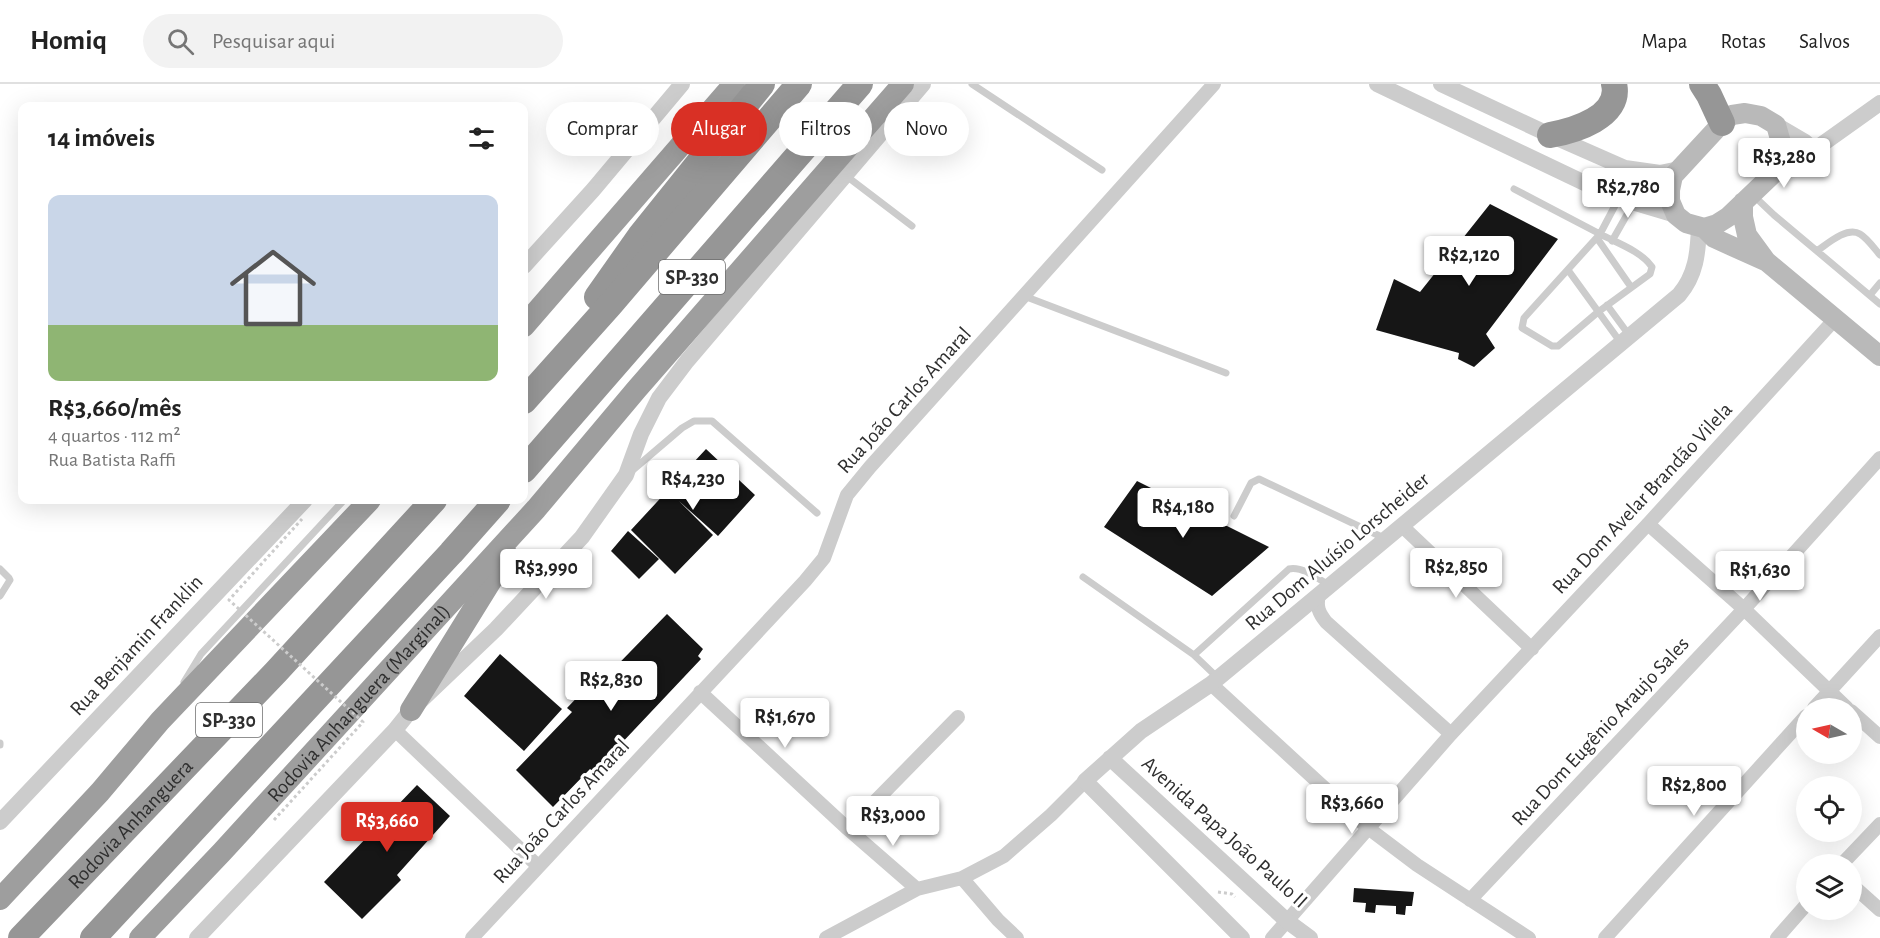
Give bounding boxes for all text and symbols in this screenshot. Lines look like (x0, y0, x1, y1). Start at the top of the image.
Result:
search box (143, 14, 563, 68)
icon: search (164, 25, 197, 58)
text: Homiq (30, 27, 107, 55)
text: Pesquisar aqui (212, 30, 335, 52)
text: Mapa (1641, 31, 1688, 52)
text: Rotas (1721, 31, 1766, 52)
text: Salvos (1799, 31, 1850, 52)
chip: Comprar (546, 102, 659, 156)
chip: Alugar (671, 102, 767, 156)
chip: Filtros (779, 102, 872, 156)
chip: Novo (884, 102, 969, 156)
icon: filters (465, 122, 498, 155)
text: 14 imóveis (48, 125, 155, 151)
pin: R$3,280 (1729, 138, 1839, 189)
text: R$3,280 (1752, 147, 1816, 167)
pin: R$2,780 (1573, 168, 1683, 219)
text: R$2,780 (1596, 177, 1660, 197)
icon: home (219, 234, 327, 342)
pin: R$2,120 (1414, 236, 1524, 287)
text: R$2,120 (1438, 245, 1500, 265)
road number: SP-330 (659, 260, 725, 294)
street label: Rua João Carlos Amaral (833, 323, 975, 477)
text: R$3,660/mês (48, 395, 181, 421)
street label: Rua Dom Avelar Brandão Vilela (1548, 398, 1737, 598)
text: 4 quartos · 112 m² (48, 426, 180, 446)
text: Rua Batista Raffi (48, 450, 176, 470)
pin: R$4,230 (638, 460, 748, 511)
street label: Rua Dom Aluísio Lorscheider (1241, 468, 1433, 634)
text: R$4,230 (661, 469, 725, 489)
pin: R$4,180 (1128, 488, 1238, 539)
text: R$4,180 (1152, 497, 1214, 517)
pin: R$2,850 (1401, 548, 1511, 599)
pin: R$3,990 (491, 549, 601, 600)
pin: R$1,630 (1705, 551, 1815, 602)
text: R$2,850 (1424, 557, 1488, 577)
text: R$3,990 (514, 558, 578, 578)
text: R$1,630 (1729, 560, 1791, 580)
street label: Rua Benjamin Franklin (66, 571, 207, 720)
street label: Rodovia Anhanguera (Marginal) (263, 600, 454, 806)
street label: Rua Dom Eugênio Araujo Sales (1508, 633, 1693, 830)
pin: R$2,830 (556, 661, 666, 712)
text: R$2,830 (579, 670, 643, 690)
pin: R$1,670 (730, 698, 840, 749)
north arrow (1796, 698, 1862, 764)
map controls (1796, 698, 1862, 920)
road number: SP-330 (196, 703, 262, 737)
text: R$1,670 (754, 707, 816, 727)
street label: Rua João Carlos Amaral (489, 735, 633, 887)
street label: Avenida Papa João Paulo II (1138, 753, 1311, 912)
street label: Rodovia Anhanguera (64, 755, 197, 893)
pin: R$2,800 (1639, 766, 1749, 817)
text: R$2,800 (1661, 775, 1727, 795)
button: locate (1796, 776, 1862, 842)
pin: R$3,660 (1297, 784, 1407, 835)
text: R$3,660 (1320, 793, 1384, 813)
pin: R$3,000 (838, 796, 948, 847)
pin: R$3,660 (332, 802, 442, 853)
text: R$3,000 (860, 805, 926, 825)
text: R$3,660 (355, 811, 419, 831)
button: layers (1796, 854, 1862, 920)

